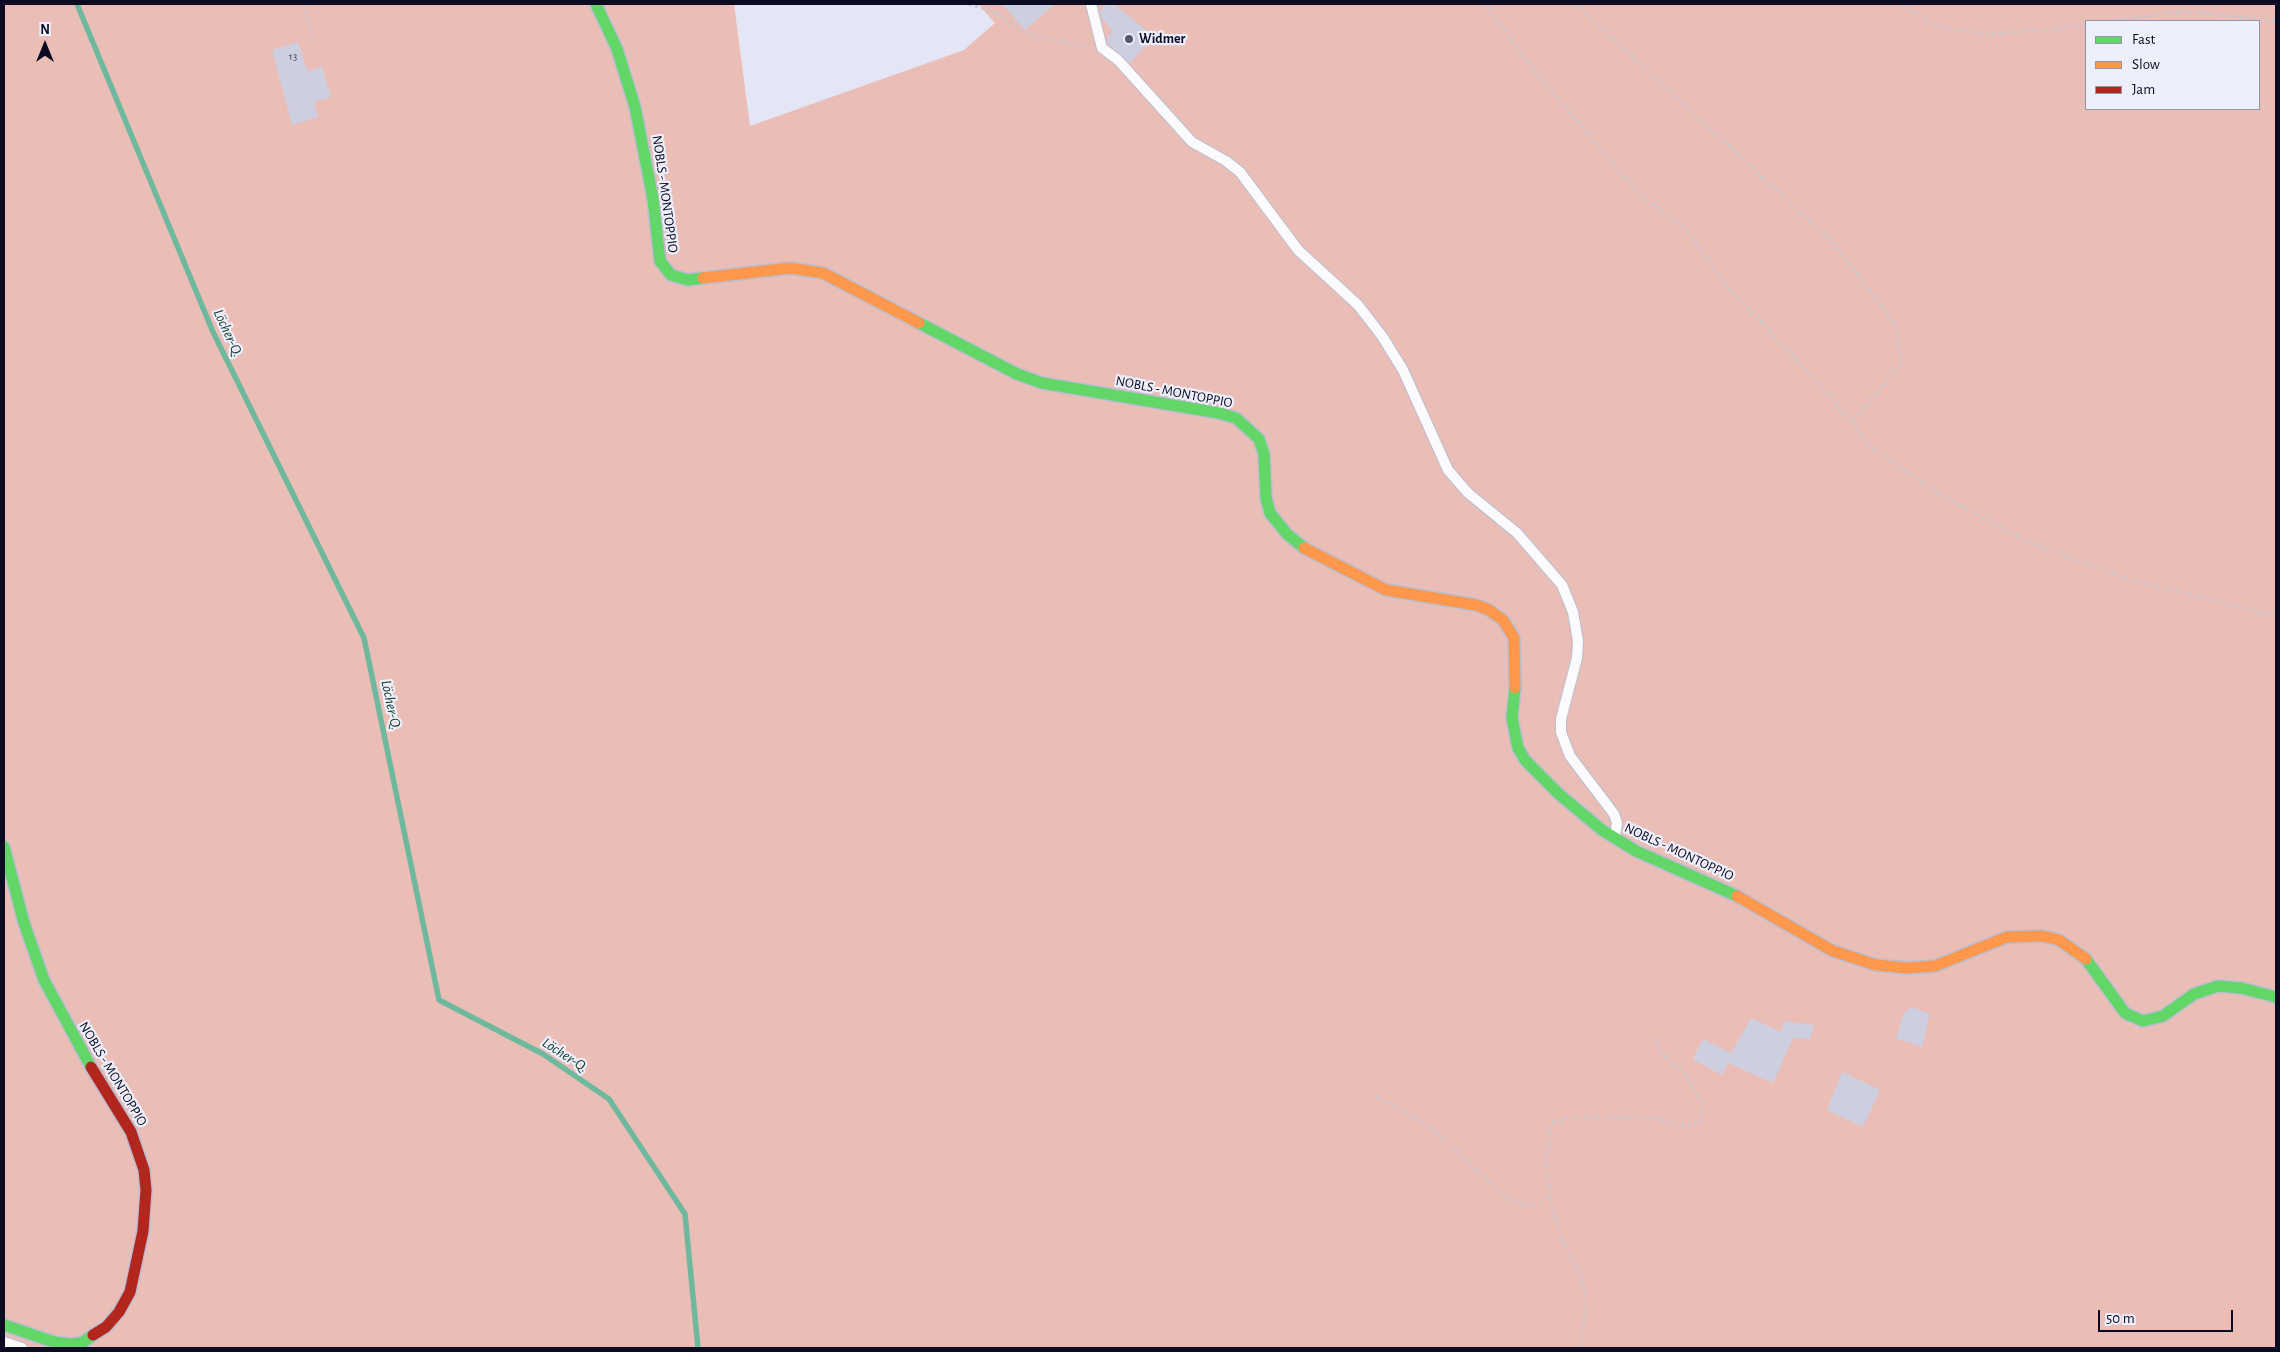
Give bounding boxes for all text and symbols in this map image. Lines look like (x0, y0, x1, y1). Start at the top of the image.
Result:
north arrow (20, 20, 70, 70)
legend (2085, 20, 2260, 110)
text: N (40, 23, 50, 37)
place label: Widmer (1139, 31, 1185, 47)
text: Fast (2132, 32, 2155, 47)
marker: Widmer (1123, 33, 1135, 45)
house number: 13 (289, 50, 297, 64)
text: Slow (2132, 57, 2160, 72)
text: Jam (2132, 82, 2155, 97)
street label: NOBLS - MONTOPPIO (648, 134, 682, 254)
water label: Löcher-Q. (209, 306, 247, 360)
street label: NOBLS - MONTOPPIO (1114, 372, 1234, 412)
water label: Löcher-Q. (377, 678, 405, 732)
street label: NOBLS - MONTOPPIO (1622, 819, 1736, 885)
street label: NOBLS - MONTOPPIO (75, 1019, 151, 1129)
water label: Löcher-Q. (539, 1034, 591, 1076)
scale bar (2100, 1300, 2235, 1332)
text: 50 m (2106, 1311, 2135, 1326)

